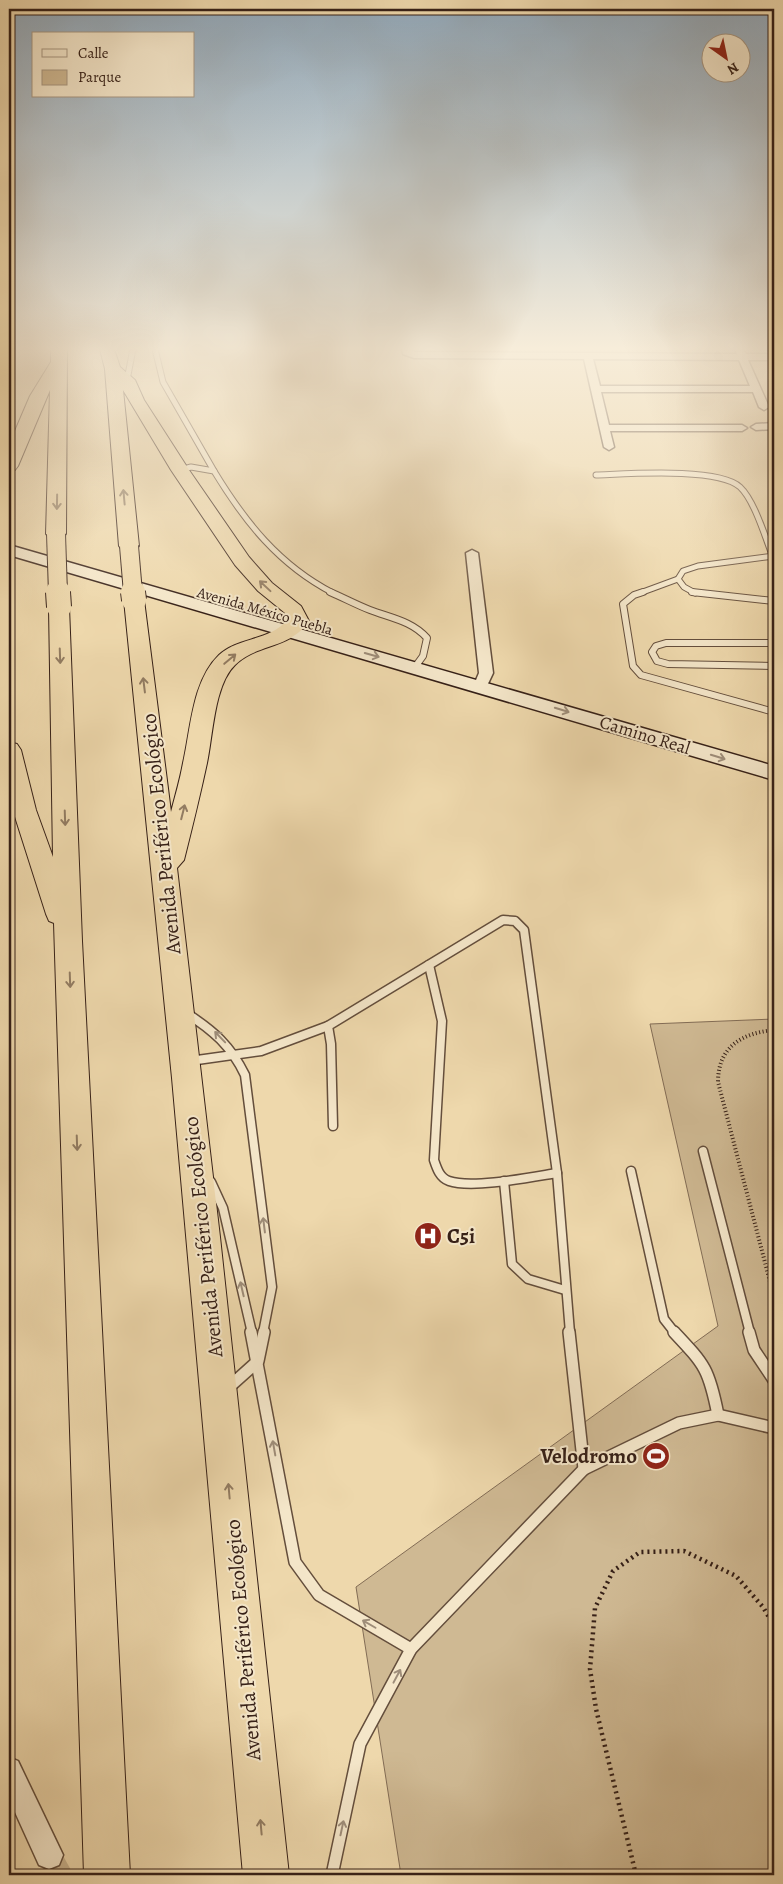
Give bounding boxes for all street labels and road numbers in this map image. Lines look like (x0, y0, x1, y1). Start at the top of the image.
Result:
street label: Avenida México Puebla (194, 582, 335, 640)
street label: Camino Real (597, 710, 694, 760)
street label: Avenida Periférico Ecológico (134, 712, 188, 957)
street label: Avenida Periférico Ecológico (176, 1115, 230, 1360)
street label: Avenida Periférico Ecológico (219, 1518, 268, 1763)

